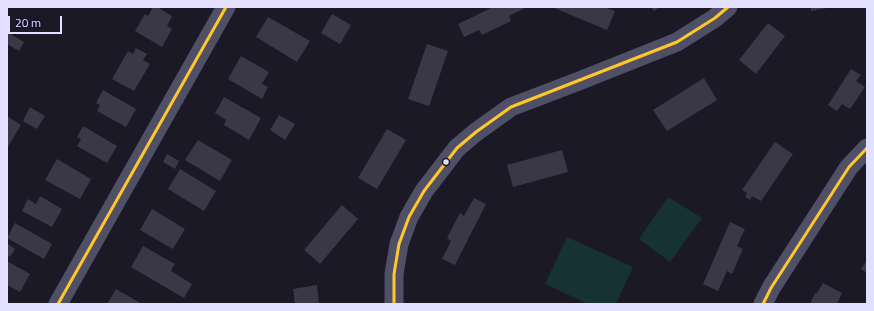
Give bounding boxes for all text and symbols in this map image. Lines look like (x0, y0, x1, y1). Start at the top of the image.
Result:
scale bar (10, 8, 64, 34)
text: 20 m (15, 13, 41, 32)
unlabelled marker (441, 157, 451, 167)

